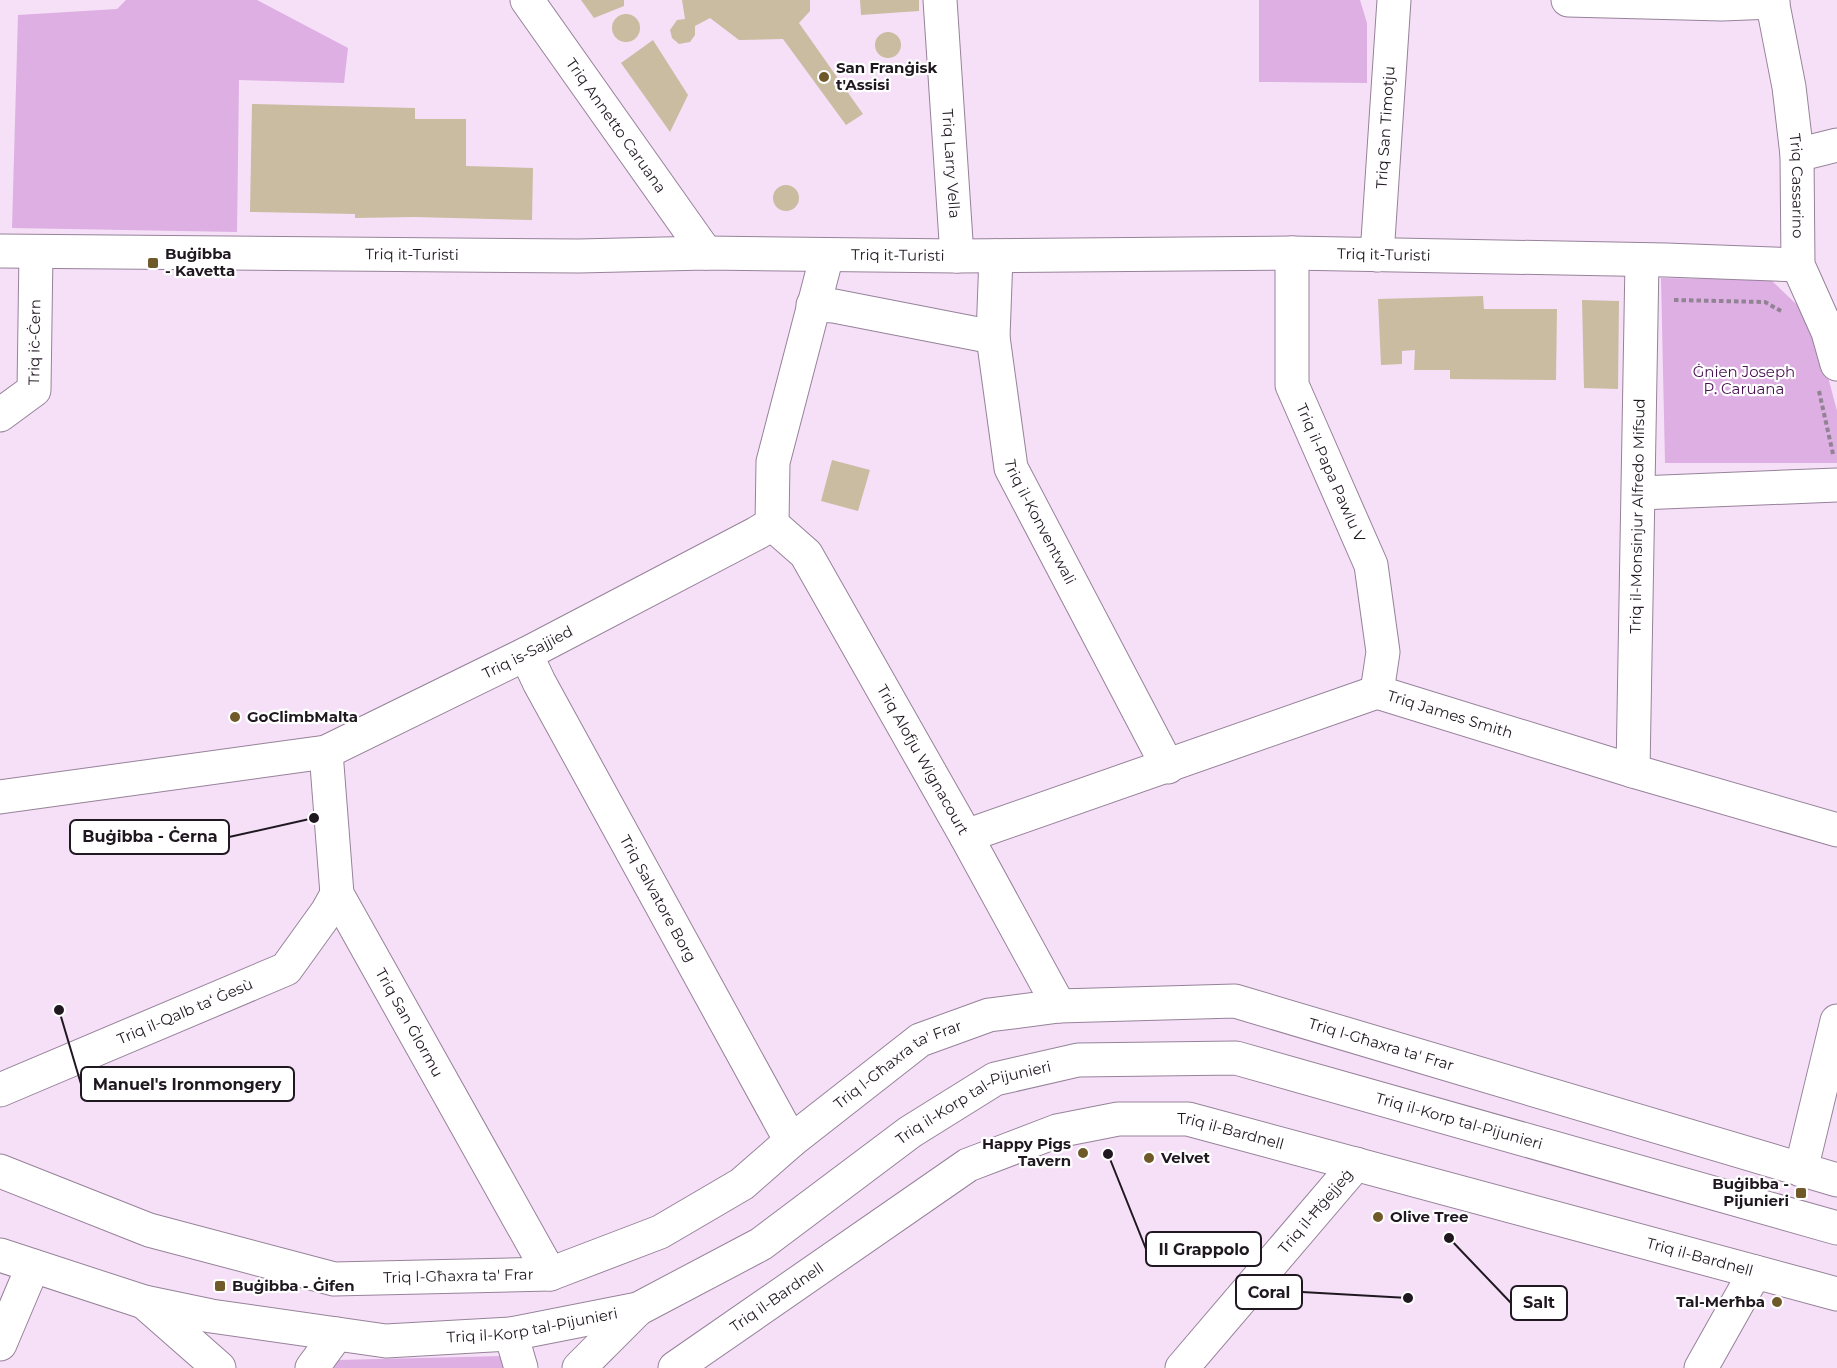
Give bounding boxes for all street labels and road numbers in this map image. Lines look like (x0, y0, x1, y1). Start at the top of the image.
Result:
street label: Triq Annetto Caruana (562, 54, 671, 197)
street label: Triq San Timotju (1371, 65, 1399, 189)
street label: Triq Larry Vella (938, 108, 964, 219)
street label: Triq Cassarino (1786, 132, 1808, 238)
street label: Triq it-Turisti (365, 244, 459, 264)
street label: Triq it-Turisti (1337, 244, 1431, 265)
street label: Triq it-Turisti (851, 245, 945, 265)
street label: Triq iċ-Ċern (24, 299, 44, 385)
street label: Triq il-Monsinjur Alfredo Mifsud (1625, 398, 1649, 634)
street label: Triq il-Papa Pawlu V (1292, 400, 1370, 546)
street label: Triq il-Konventwali (1001, 458, 1080, 587)
street label: Triq is-Sajjied (479, 621, 576, 683)
street label: Triq Alofju Wignacourt (873, 681, 973, 838)
street label: Triq James Smith (1385, 686, 1515, 742)
street label: Triq Salvatore Borg (616, 831, 701, 965)
street label: Triq San Ġlormu (372, 965, 448, 1080)
street label: Triq il-Qalb ta‘ Ġesù (114, 974, 256, 1048)
street label: Triq l-Għaxra ta' Frar (1306, 1013, 1456, 1075)
street label: Triq l-Għaxra ta' Frar (830, 1016, 964, 1113)
street label: Triq il-Korp tal-Pijunieri (892, 1056, 1053, 1148)
street label: Triq il-Korp tal-Pijunieri (1374, 1088, 1545, 1153)
street label: Triq il-Bardnell (1177, 1109, 1286, 1153)
street label: Triq il-Ħġejjeġ (1274, 1165, 1357, 1257)
street label: Triq il-Bardnell (1644, 1233, 1755, 1280)
street label: Triq il-Bardnell (726, 1258, 827, 1336)
street label: Triq l-Għaxra ta' Frar (383, 1264, 534, 1287)
street label: Triq il-Korp tal-Pijunieri (446, 1303, 619, 1347)

